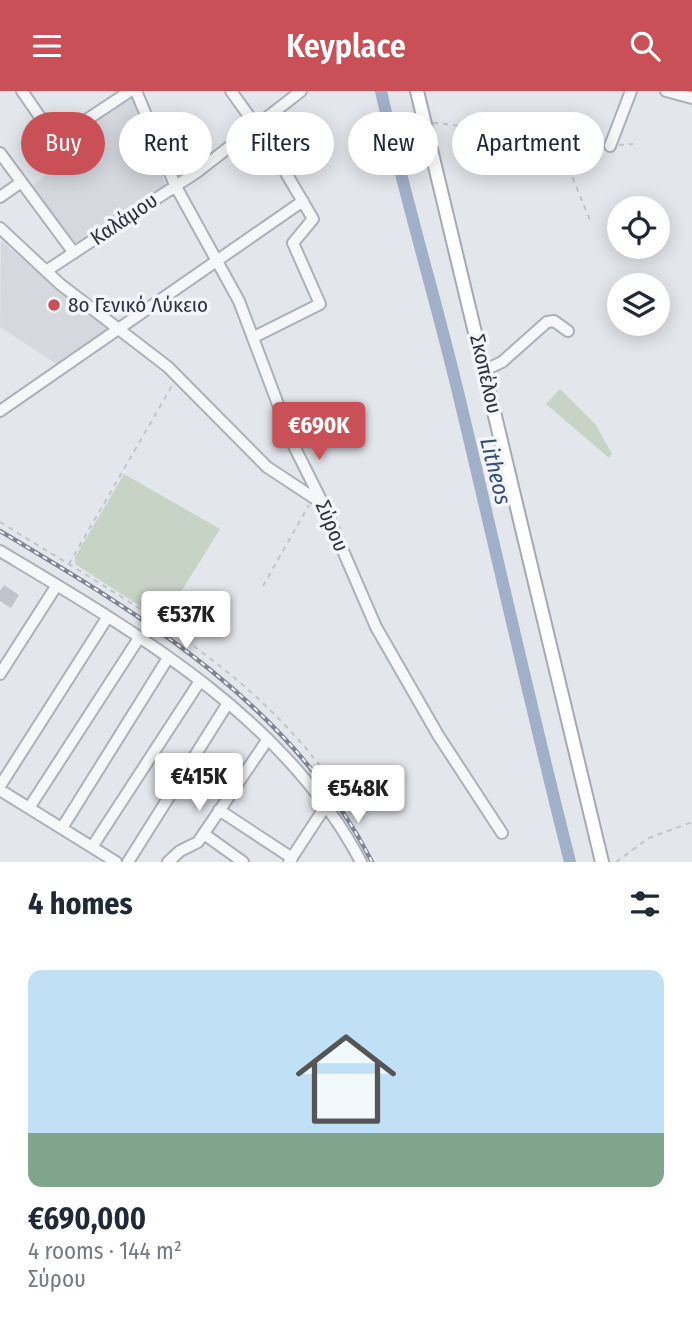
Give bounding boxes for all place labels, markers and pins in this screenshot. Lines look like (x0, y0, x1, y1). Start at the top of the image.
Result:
place label: 8ο Γενικό Λύκειο (68, 292, 208, 318)
marker: 8ο Γενικό Λύκειο (46, 297, 62, 313)
pin: €690K (270, 403, 368, 462)
pin: €537K (137, 591, 235, 651)
pin: €415K (150, 753, 248, 813)
pin: €548K (309, 765, 407, 825)

